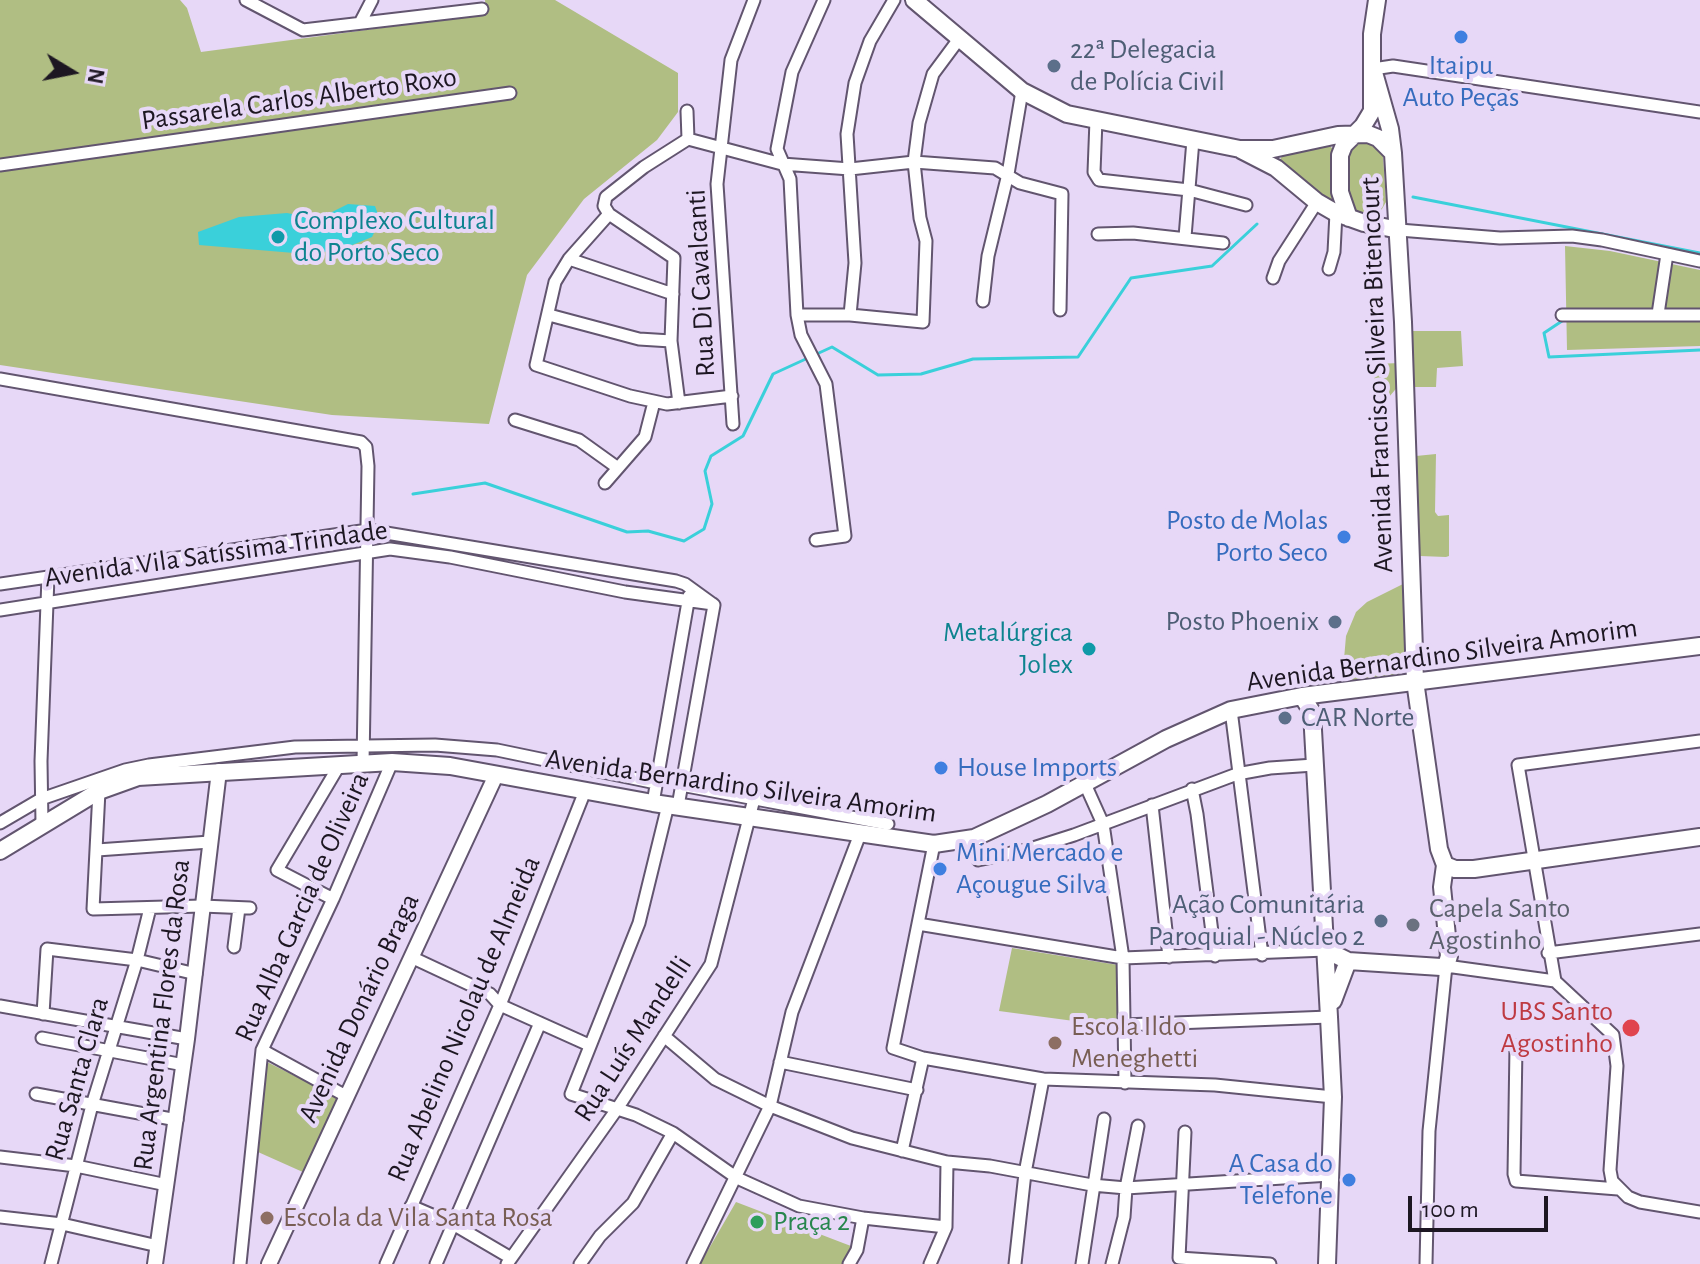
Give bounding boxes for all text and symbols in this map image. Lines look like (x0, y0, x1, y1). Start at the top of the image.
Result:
marker: Itaipu Auto Peças (1452, 28, 1470, 46)
north arrow (32, 32, 112, 112)
place label: 22ª Delegacia de Polícia Civil (1070, 33, 1225, 99)
place label: Itaipu Auto Peças (1403, 49, 1519, 115)
marker: 22ª Delegacia de Polícia Civil (1045, 57, 1063, 75)
street label: Passarela Carlos Alberto Roxo (139, 60, 459, 138)
text: N (83, 67, 108, 86)
street label: Avenida Francisco Silveira Bitencourt (1353, 177, 1401, 573)
street label: Rua Di Cavalcanti (679, 188, 723, 378)
place label: Complexo Cultural do Porto Seco (294, 204, 495, 270)
marker: Complexo Cultural do Porto Seco (269, 228, 287, 246)
place label: Posto de Molas Porto Seco (1166, 504, 1328, 570)
street label: Avenida Vila Satíssima Trindade (42, 513, 390, 595)
marker: Posto de Molas Porto Seco (1335, 528, 1353, 546)
place label: Posto Phoenix (1165, 605, 1319, 639)
street label: Avenida Bernardino Silveira Amorim (1244, 611, 1640, 699)
marker: Posto Phoenix (1326, 613, 1344, 631)
place label: Metalúrgica Jolex (943, 616, 1073, 682)
marker: Metalúrgica Jolex (1080, 640, 1098, 658)
place label: CAR Norte (1301, 701, 1414, 735)
marker: CAR Norte (1276, 709, 1294, 727)
street label: Avenida Bernardino Silveira Amorim (543, 742, 939, 830)
place label: House Imports (957, 751, 1117, 785)
marker: House Imports (932, 759, 950, 777)
street label: Rua Alba Garcia de Oliveira (227, 767, 377, 1047)
place label: Mini Mercado e Açougue Silva (956, 836, 1123, 902)
street label: Rua Abelino Nicolau de Almeida (380, 851, 548, 1187)
street label: Rua Argentina Flores da Rosa (126, 857, 198, 1173)
marker: Mini Mercado e Açougue Silva (931, 860, 949, 878)
street label: Avenida Donário Braga (291, 888, 427, 1128)
place label: Ação Comunitária Paroquial - Núcleo 2 (1148, 888, 1365, 954)
place label: Capela Santo Agostinho (1429, 892, 1570, 958)
marker: Ação Comunitária Paroquial - Núcleo 2 (1372, 912, 1390, 930)
marker: Capela Santo Agostinho (1404, 916, 1422, 934)
street label: Rua Luís Mandelli (567, 950, 699, 1128)
street label: Rua Santa Clara (38, 993, 116, 1165)
place label: UBS Santo Agostinho (1501, 995, 1613, 1061)
place label: Escola Ildo Meneghetti (1071, 1010, 1198, 1076)
marker: UBS Santo Agostinho (1620, 1017, 1642, 1039)
marker: Escola Ildo Meneghetti (1046, 1034, 1064, 1052)
place label: A Casa do Telefone (1229, 1147, 1333, 1213)
marker: A Casa do Telefone (1340, 1171, 1358, 1189)
scale bar (1412, 1180, 1552, 1230)
text: 100 m (1422, 1198, 1479, 1222)
place label: Escola da Vila Santa Rosa (283, 1201, 553, 1235)
place label: Praça 2 (773, 1205, 850, 1239)
marker: Escola da Vila Santa Rosa (258, 1209, 276, 1227)
marker: Praça 2 (748, 1213, 766, 1231)

